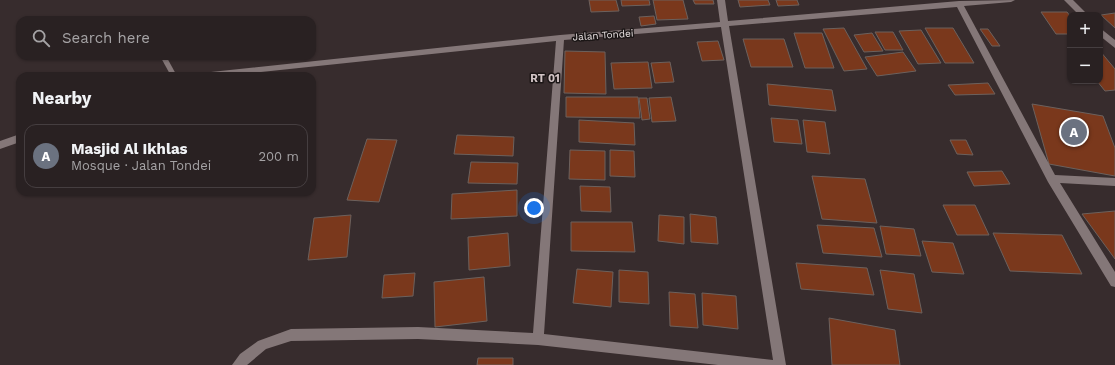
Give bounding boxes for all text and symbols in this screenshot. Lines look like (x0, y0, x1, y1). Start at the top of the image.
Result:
map controls (1067, 12, 1103, 84)
button: + (1067, 12, 1103, 48)
search box (16, 16, 316, 60)
icon: search (30, 27, 52, 49)
street label: Jalan Tondei (572, 27, 634, 43)
text: Search here (62, 29, 150, 47)
button: − (1067, 48, 1103, 84)
district label: RT 01 (530, 72, 560, 85)
text: Nearby (32, 88, 91, 108)
pin: A (1061, 117, 1087, 147)
text: Masjid Al Ikhlas (71, 140, 188, 158)
text: A (42, 149, 50, 164)
text: 200 m (258, 149, 299, 164)
text: Mosque · Jalan Tondei (71, 158, 211, 173)
your location (524, 198, 544, 218)

